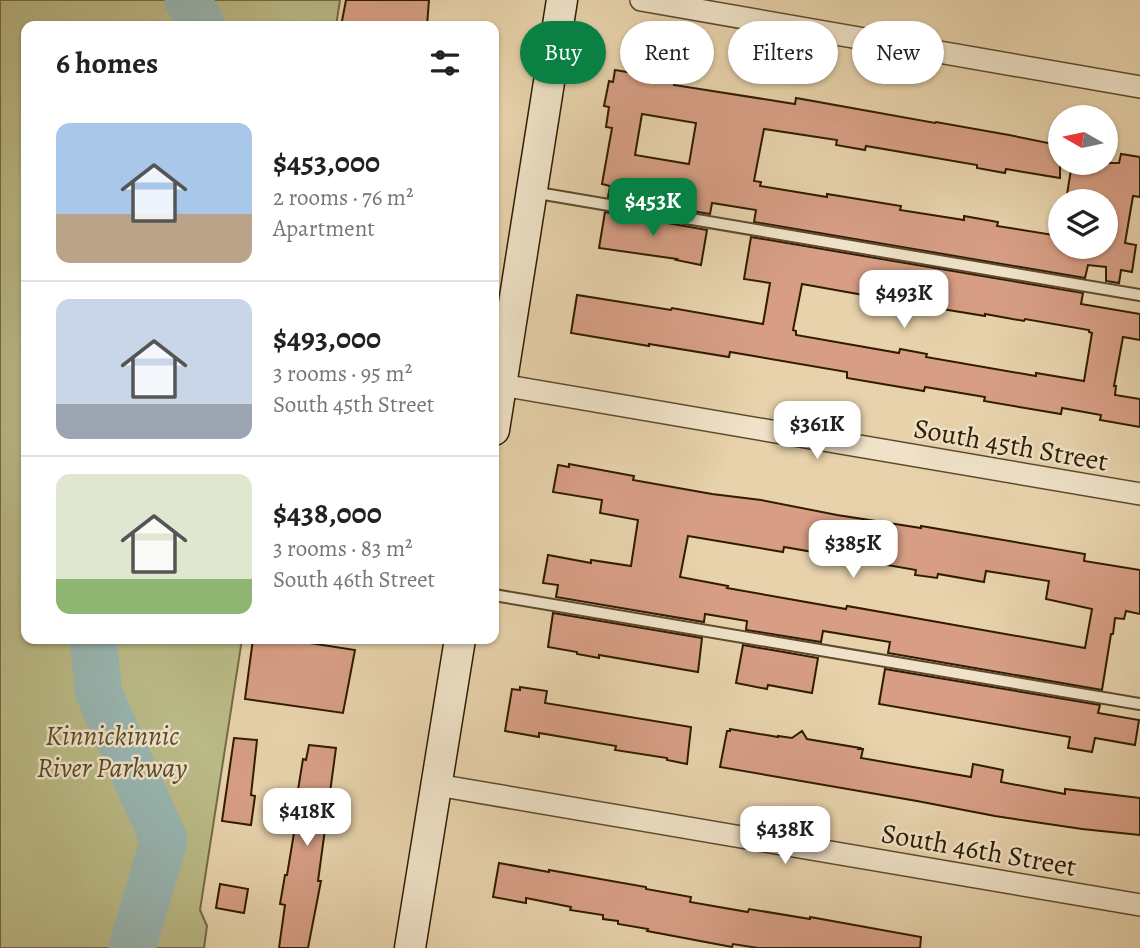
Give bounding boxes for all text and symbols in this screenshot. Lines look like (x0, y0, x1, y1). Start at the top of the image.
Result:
chip: Buy (520, 21, 606, 84)
chip: Rent (620, 21, 714, 84)
chip: Filters (728, 21, 838, 84)
chip: New (852, 21, 944, 84)
text: 6 homes (56, 43, 158, 83)
icon: filters (426, 44, 464, 82)
north arrow (1048, 105, 1118, 175)
map controls (1048, 105, 1118, 259)
text: $453,000 (273, 142, 380, 182)
icon: home (112, 151, 196, 235)
pin: $453K (604, 178, 702, 238)
text: 2 rooms · 76 m² (273, 182, 414, 213)
text: $453K (625, 185, 681, 216)
button: layers (1048, 189, 1118, 259)
text: Apartment (273, 213, 375, 244)
pin: $493K (855, 270, 953, 330)
text: $493K (875, 277, 933, 308)
text: $493,000 (273, 318, 381, 358)
icon: home (112, 327, 196, 411)
text: 3 rooms · 95 m² (273, 358, 412, 389)
text: South 45th Street (273, 389, 434, 420)
pin: $361K (768, 402, 866, 461)
text: $361K (790, 408, 844, 439)
street label: South 45th Street (911, 409, 1111, 481)
text: $438,000 (273, 493, 382, 533)
icon: home (112, 502, 196, 586)
pin: $385K (804, 520, 902, 580)
text: $385K (825, 527, 881, 558)
text: 3 rooms · 83 m² (273, 533, 413, 564)
text: South 46th Street (273, 564, 435, 595)
park label: Kinnickinnic River Parkway (37, 717, 187, 787)
pin: $418K (258, 788, 356, 848)
text: $418K (279, 795, 335, 826)
pin: $438K (736, 806, 834, 866)
text: $438K (756, 813, 814, 844)
street label: South 46th Street (878, 814, 1079, 886)

